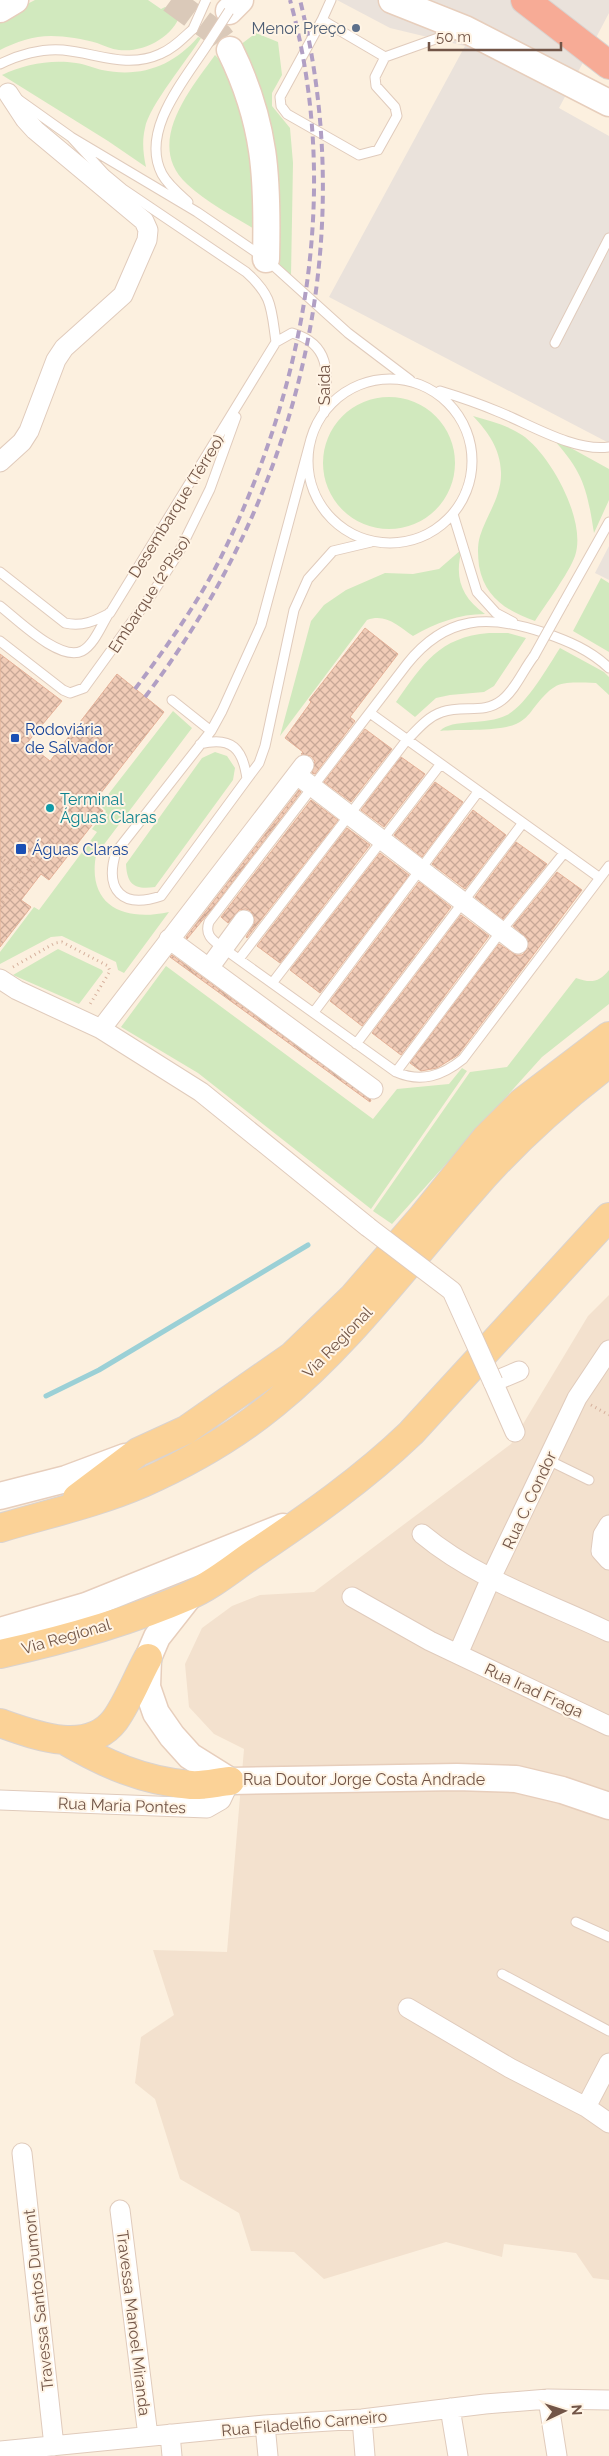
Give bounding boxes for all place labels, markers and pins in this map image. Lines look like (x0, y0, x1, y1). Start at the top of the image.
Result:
place label: Menor Preço (252, 19, 346, 38)
marker: Menor Preço (350, 22, 362, 34)
place label: Rodoviária de Salvador (25, 720, 113, 757)
marker: Rodoviária de Salvador (9, 732, 21, 744)
place label: Terminal Águas Claras (60, 790, 157, 827)
marker: Terminal Águas Claras (44, 802, 56, 814)
place label: Águas Claras (32, 839, 129, 859)
marker: Águas Claras (14, 842, 28, 856)

